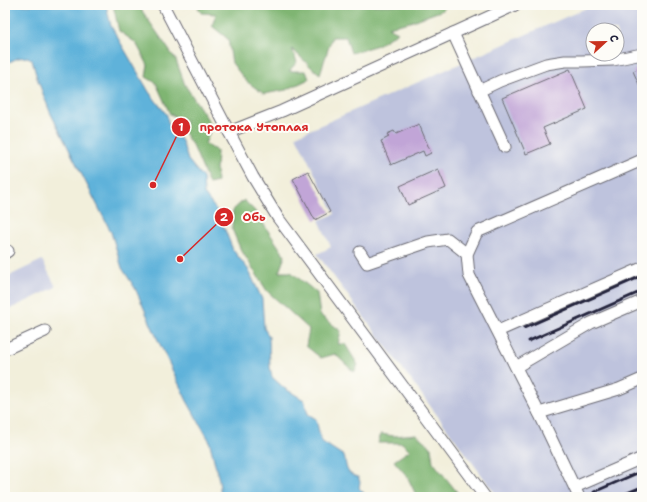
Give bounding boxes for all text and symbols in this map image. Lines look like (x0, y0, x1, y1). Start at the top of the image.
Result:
north arrow (585, 22, 625, 62)
text: С (606, 32, 622, 45)
callout: протока Утоплая (171, 115, 316, 139)
text: 1 (178, 119, 184, 135)
text: протока Утоплая (199, 119, 309, 135)
callout: Обь (214, 205, 273, 229)
text: 2 (220, 209, 229, 225)
text: Обь (242, 209, 266, 225)

